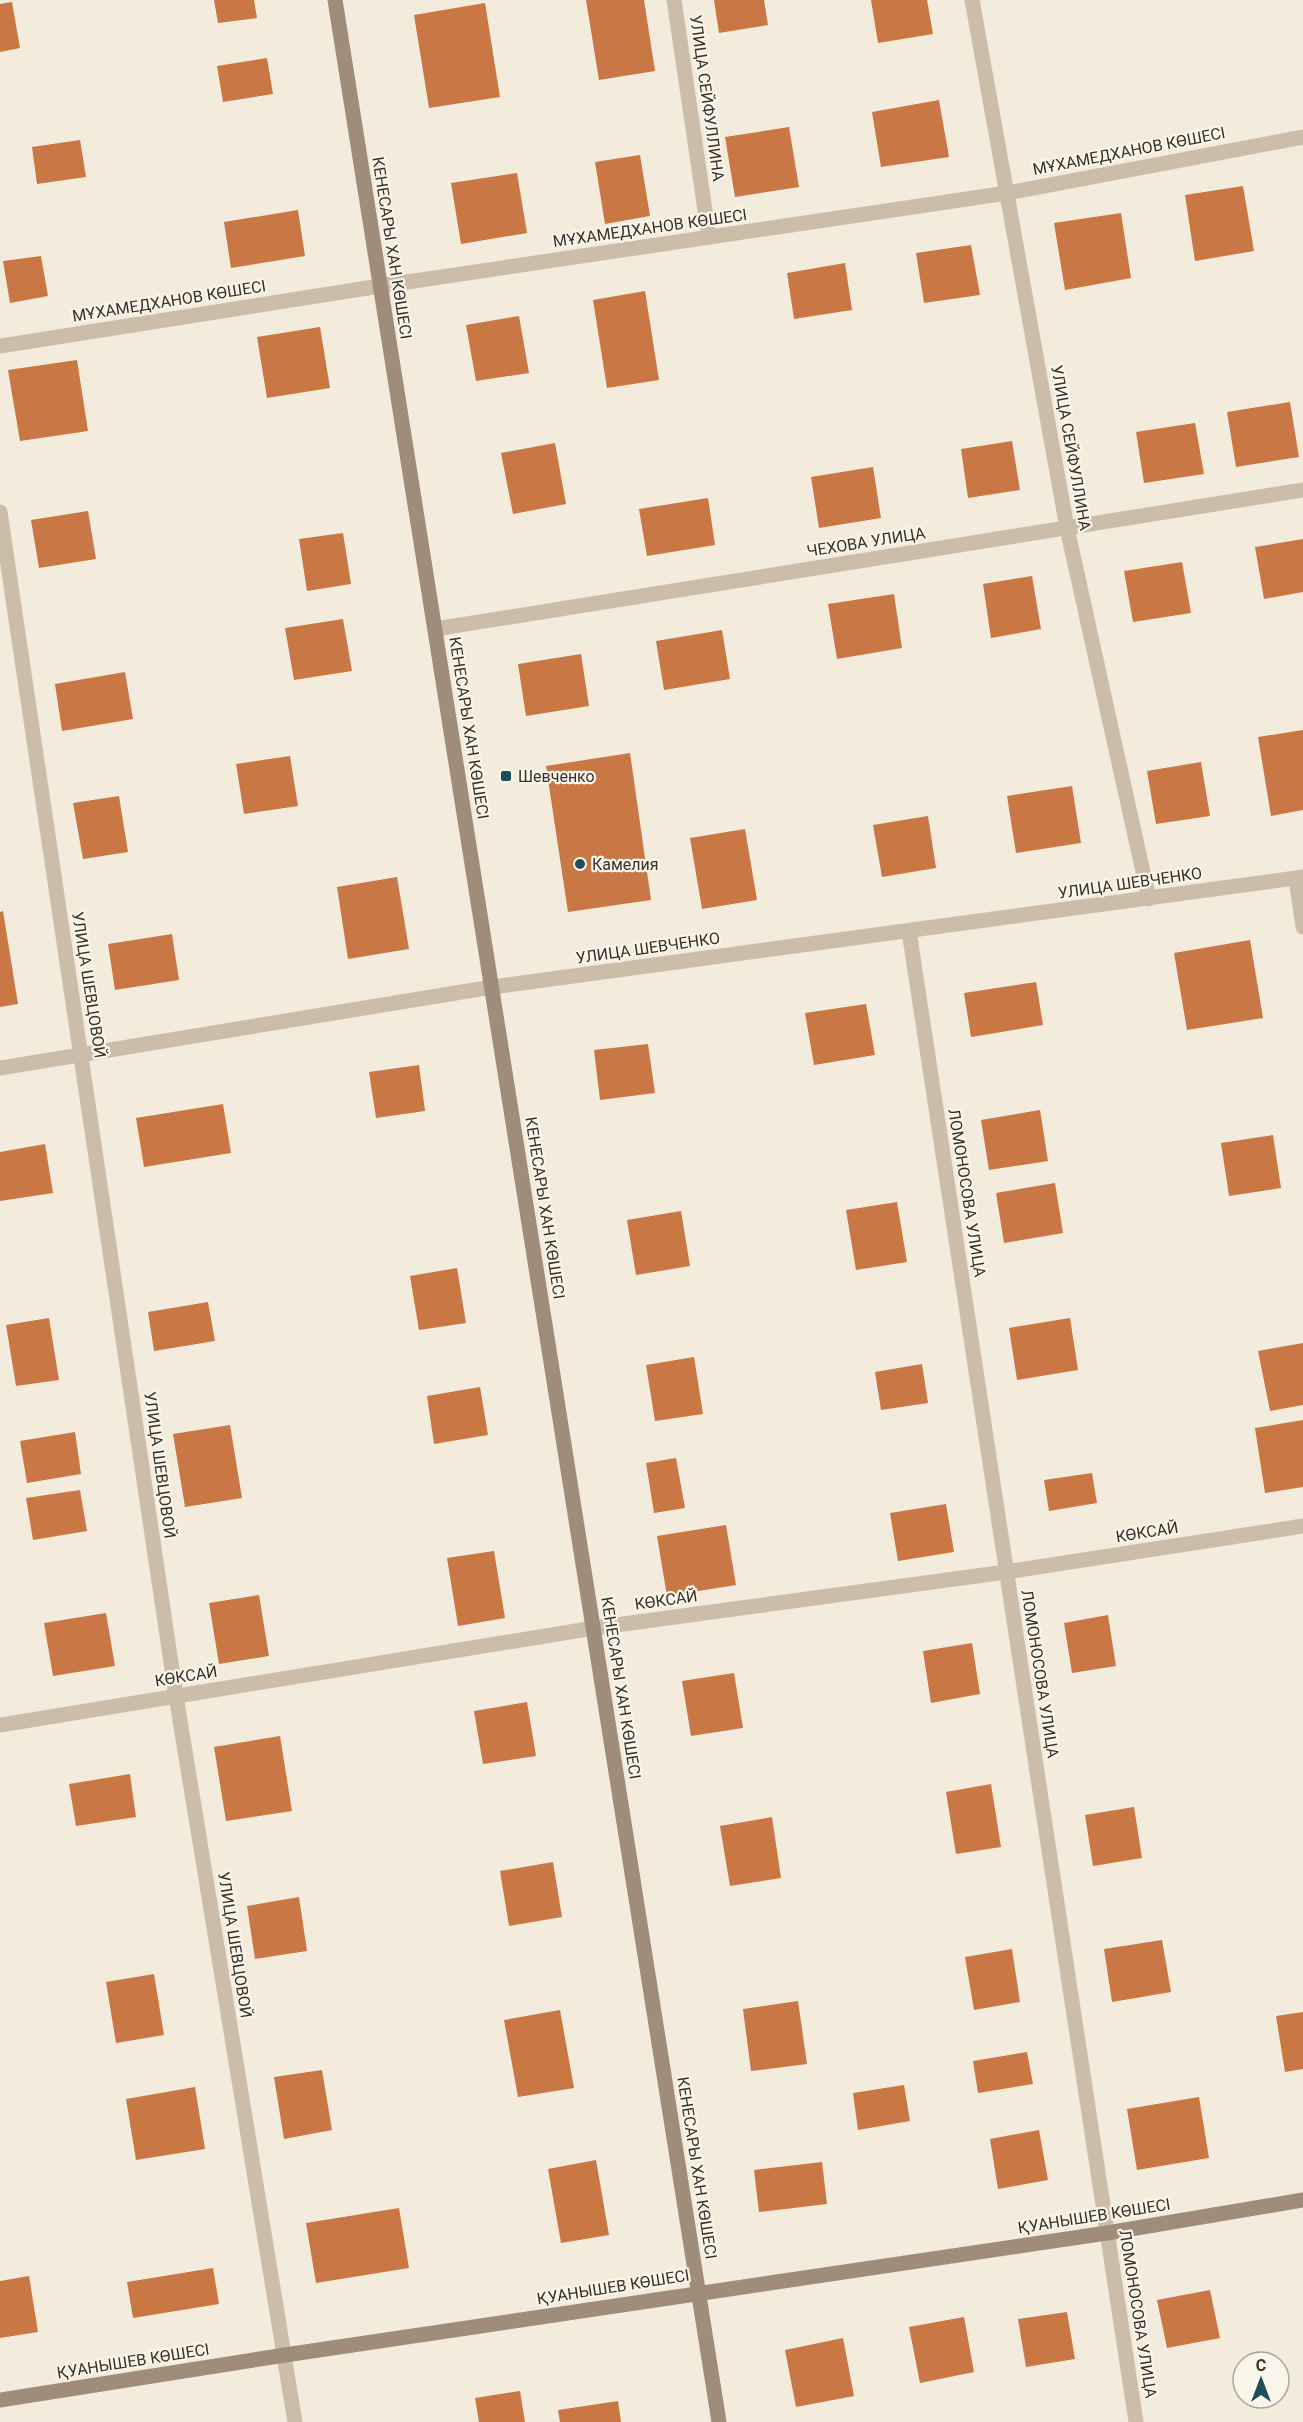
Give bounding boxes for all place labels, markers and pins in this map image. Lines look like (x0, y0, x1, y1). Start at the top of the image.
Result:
place label: Шевченко (518, 767, 595, 786)
marker: Шевченко (499, 769, 513, 783)
place label: Камелия (592, 855, 659, 874)
marker: Камелия (573, 857, 587, 871)

